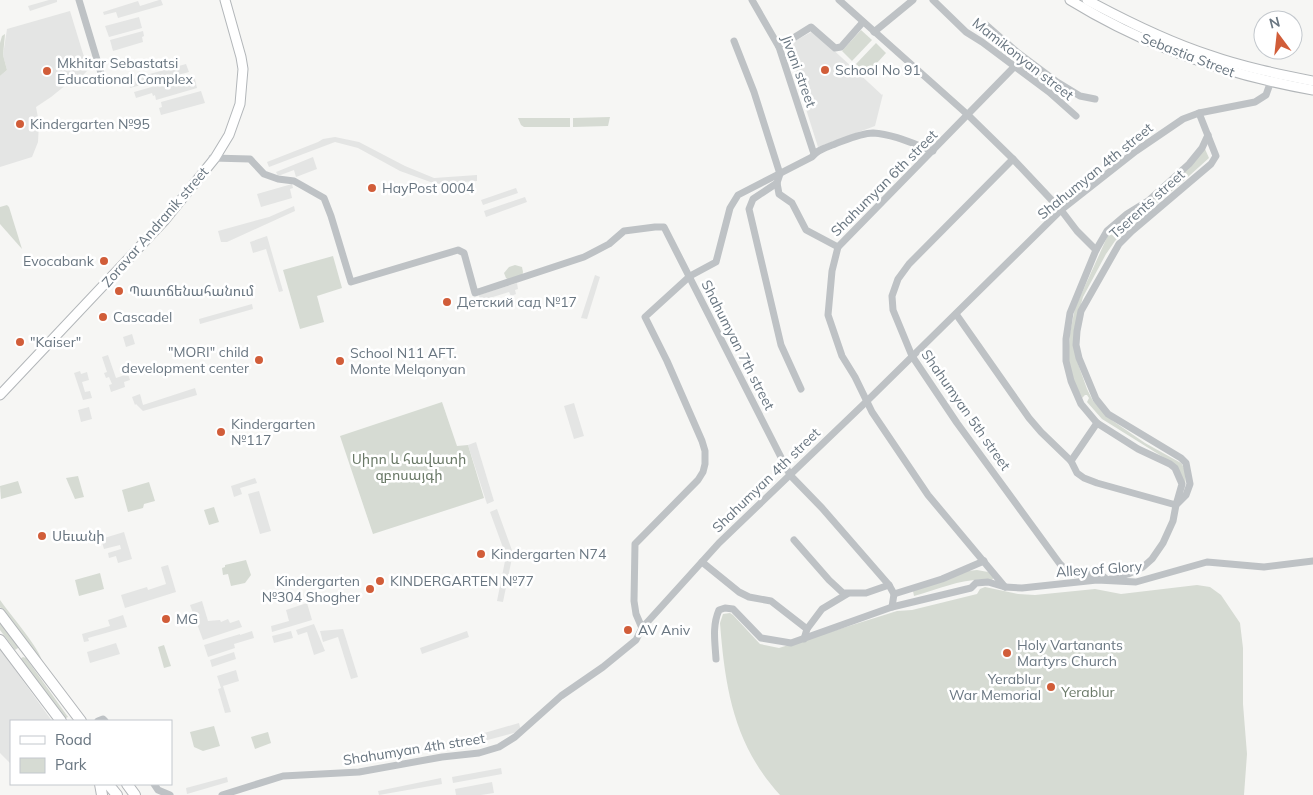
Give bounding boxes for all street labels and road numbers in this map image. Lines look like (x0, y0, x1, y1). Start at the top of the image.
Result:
street label: Mamikonyan street (969, 14, 1077, 104)
street label: Sebastia Street (1139, 29, 1238, 81)
street label: Jivani street (778, 32, 820, 110)
street label: Shahumyan 4th street (1034, 119, 1156, 223)
street label: Shahumyan 6th street (827, 126, 941, 240)
street label: Zoravar Andranik street (98, 163, 212, 291)
street label: Tserents street (1106, 165, 1188, 243)
street label: Shahumyan 7th street (697, 277, 779, 413)
street label: Shahumyan 5th street (917, 346, 1015, 474)
street label: Shahumyan 4th street (708, 424, 824, 536)
street label: Alley of Glory (1055, 557, 1143, 581)
street label: Shahumyan 4th street (342, 729, 486, 769)

